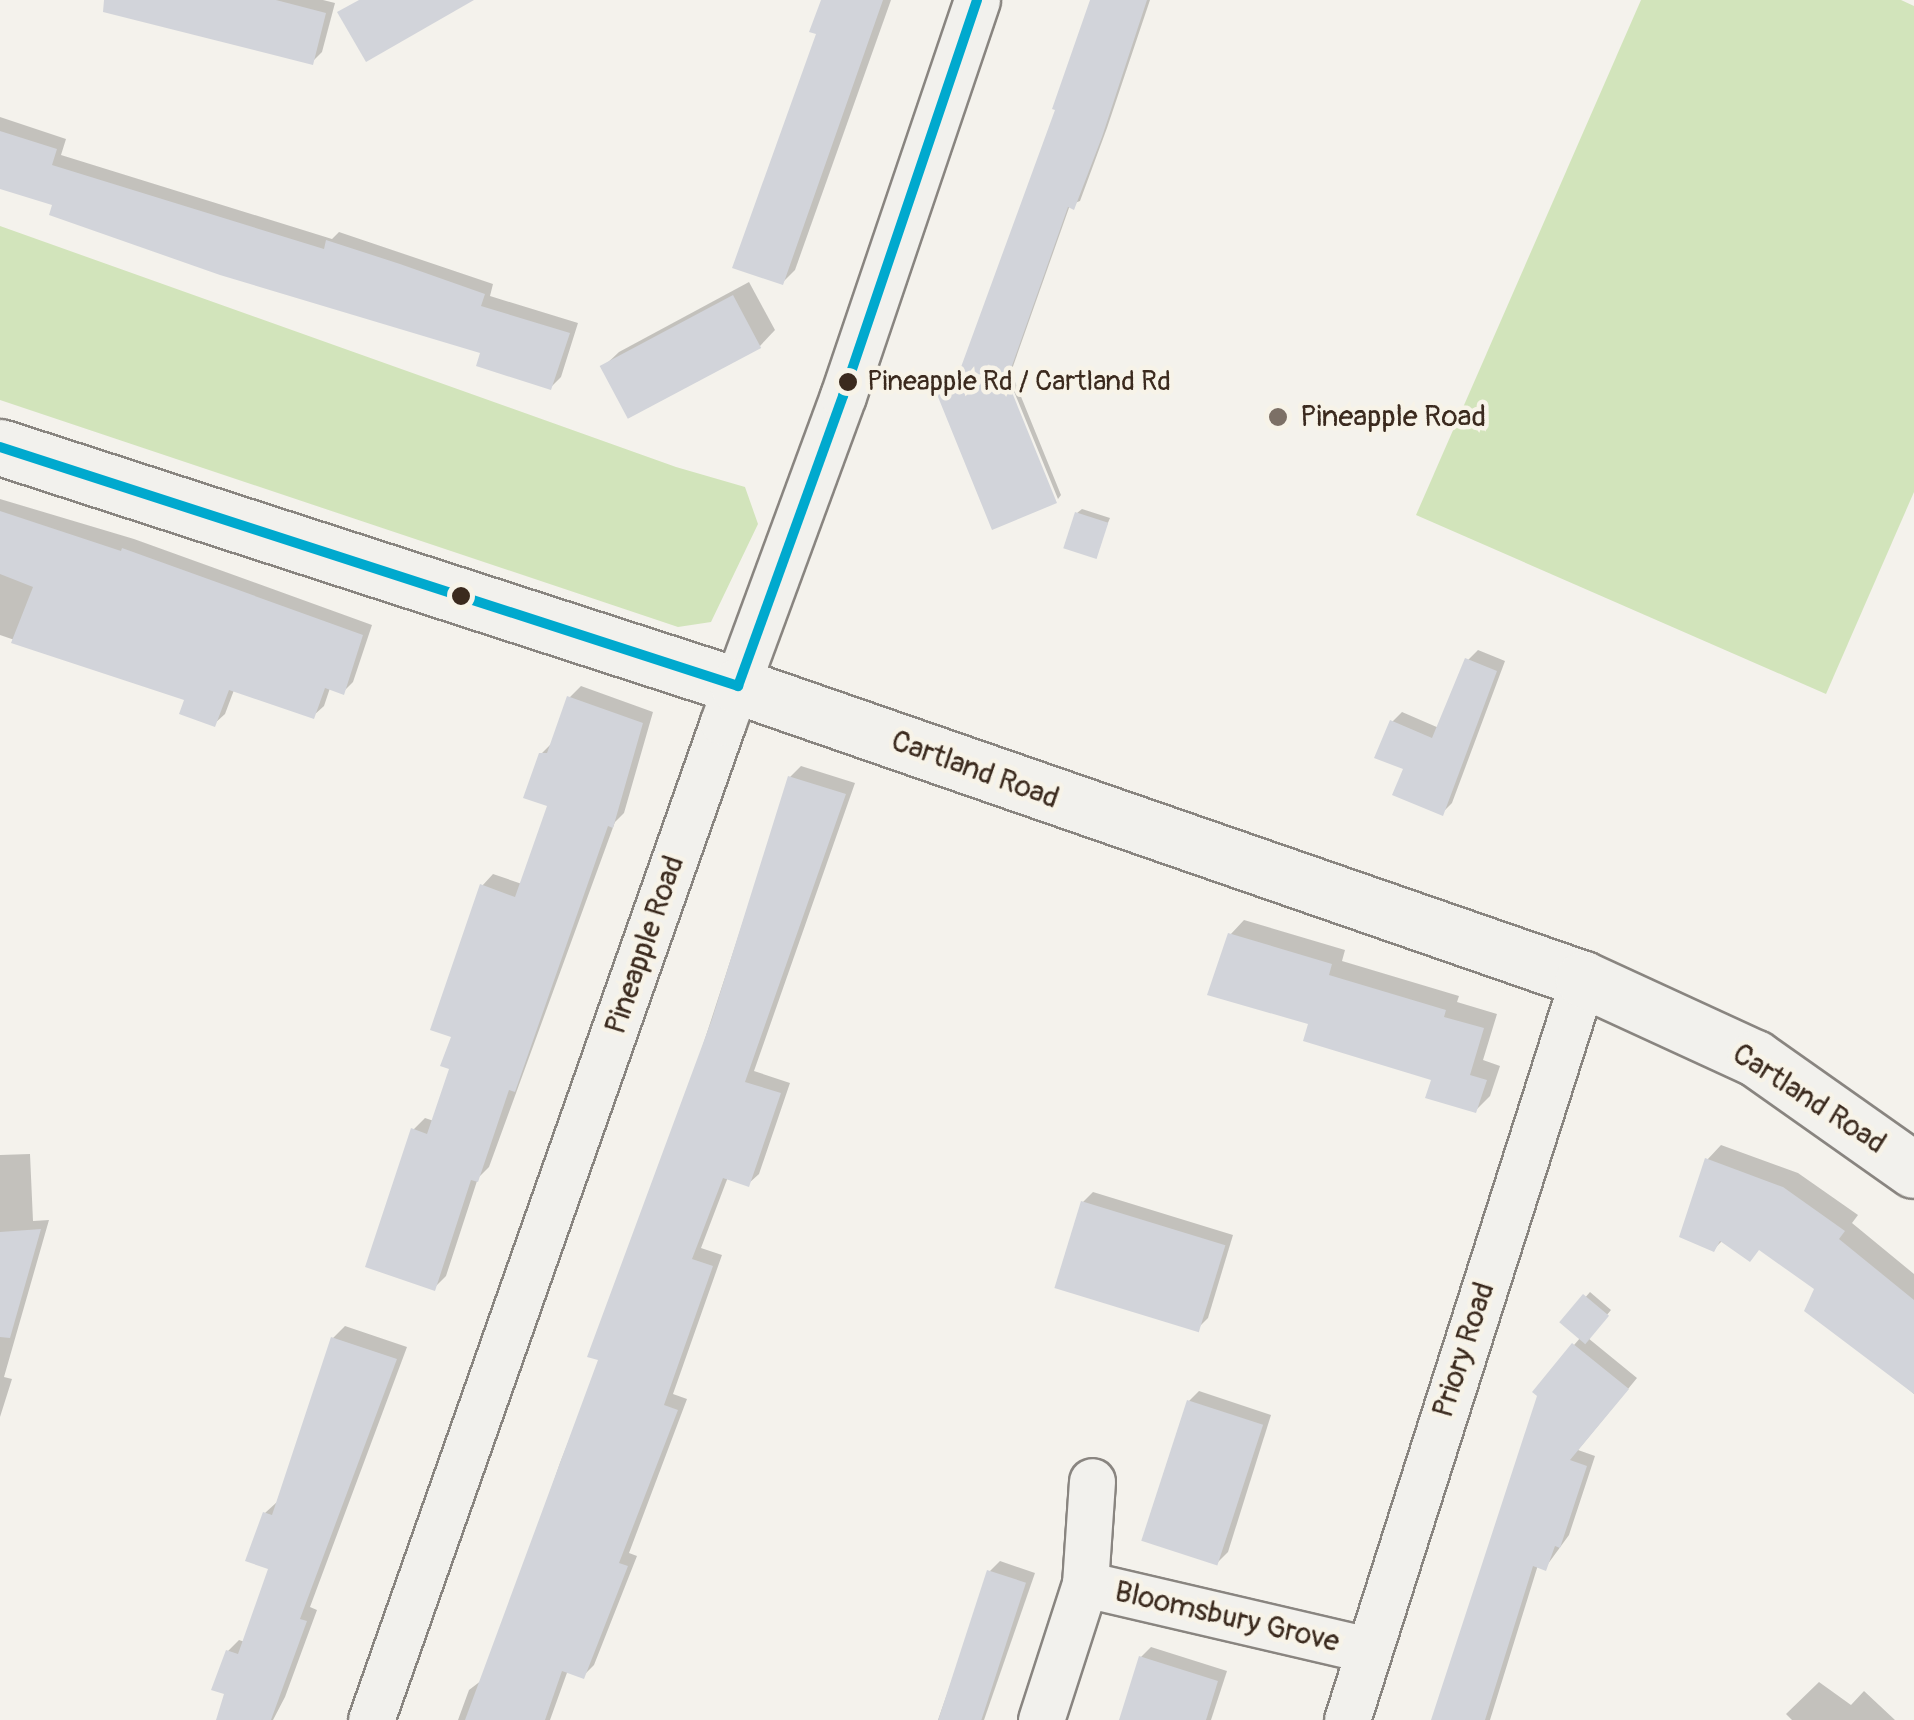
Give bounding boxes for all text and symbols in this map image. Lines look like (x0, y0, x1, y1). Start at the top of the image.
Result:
place label: Pineapple Rd / Cartland Rd (867, 365, 1171, 399)
marker: Pineapple Rd / Cartland Rd (838, 372, 858, 392)
place label: Pineapple Road (1300, 399, 1486, 435)
marker: Pineapple Road (1265, 404, 1291, 430)
unlabelled marker (451, 586, 471, 606)
street label: Cartland Road (886, 723, 1064, 817)
street label: Pineapple Road (598, 851, 692, 1039)
street label: Cartland Road (1725, 1036, 1893, 1162)
street label: Priory Road (1425, 1278, 1503, 1422)
street label: Bloomsbury Grove (1111, 1574, 1343, 1660)

